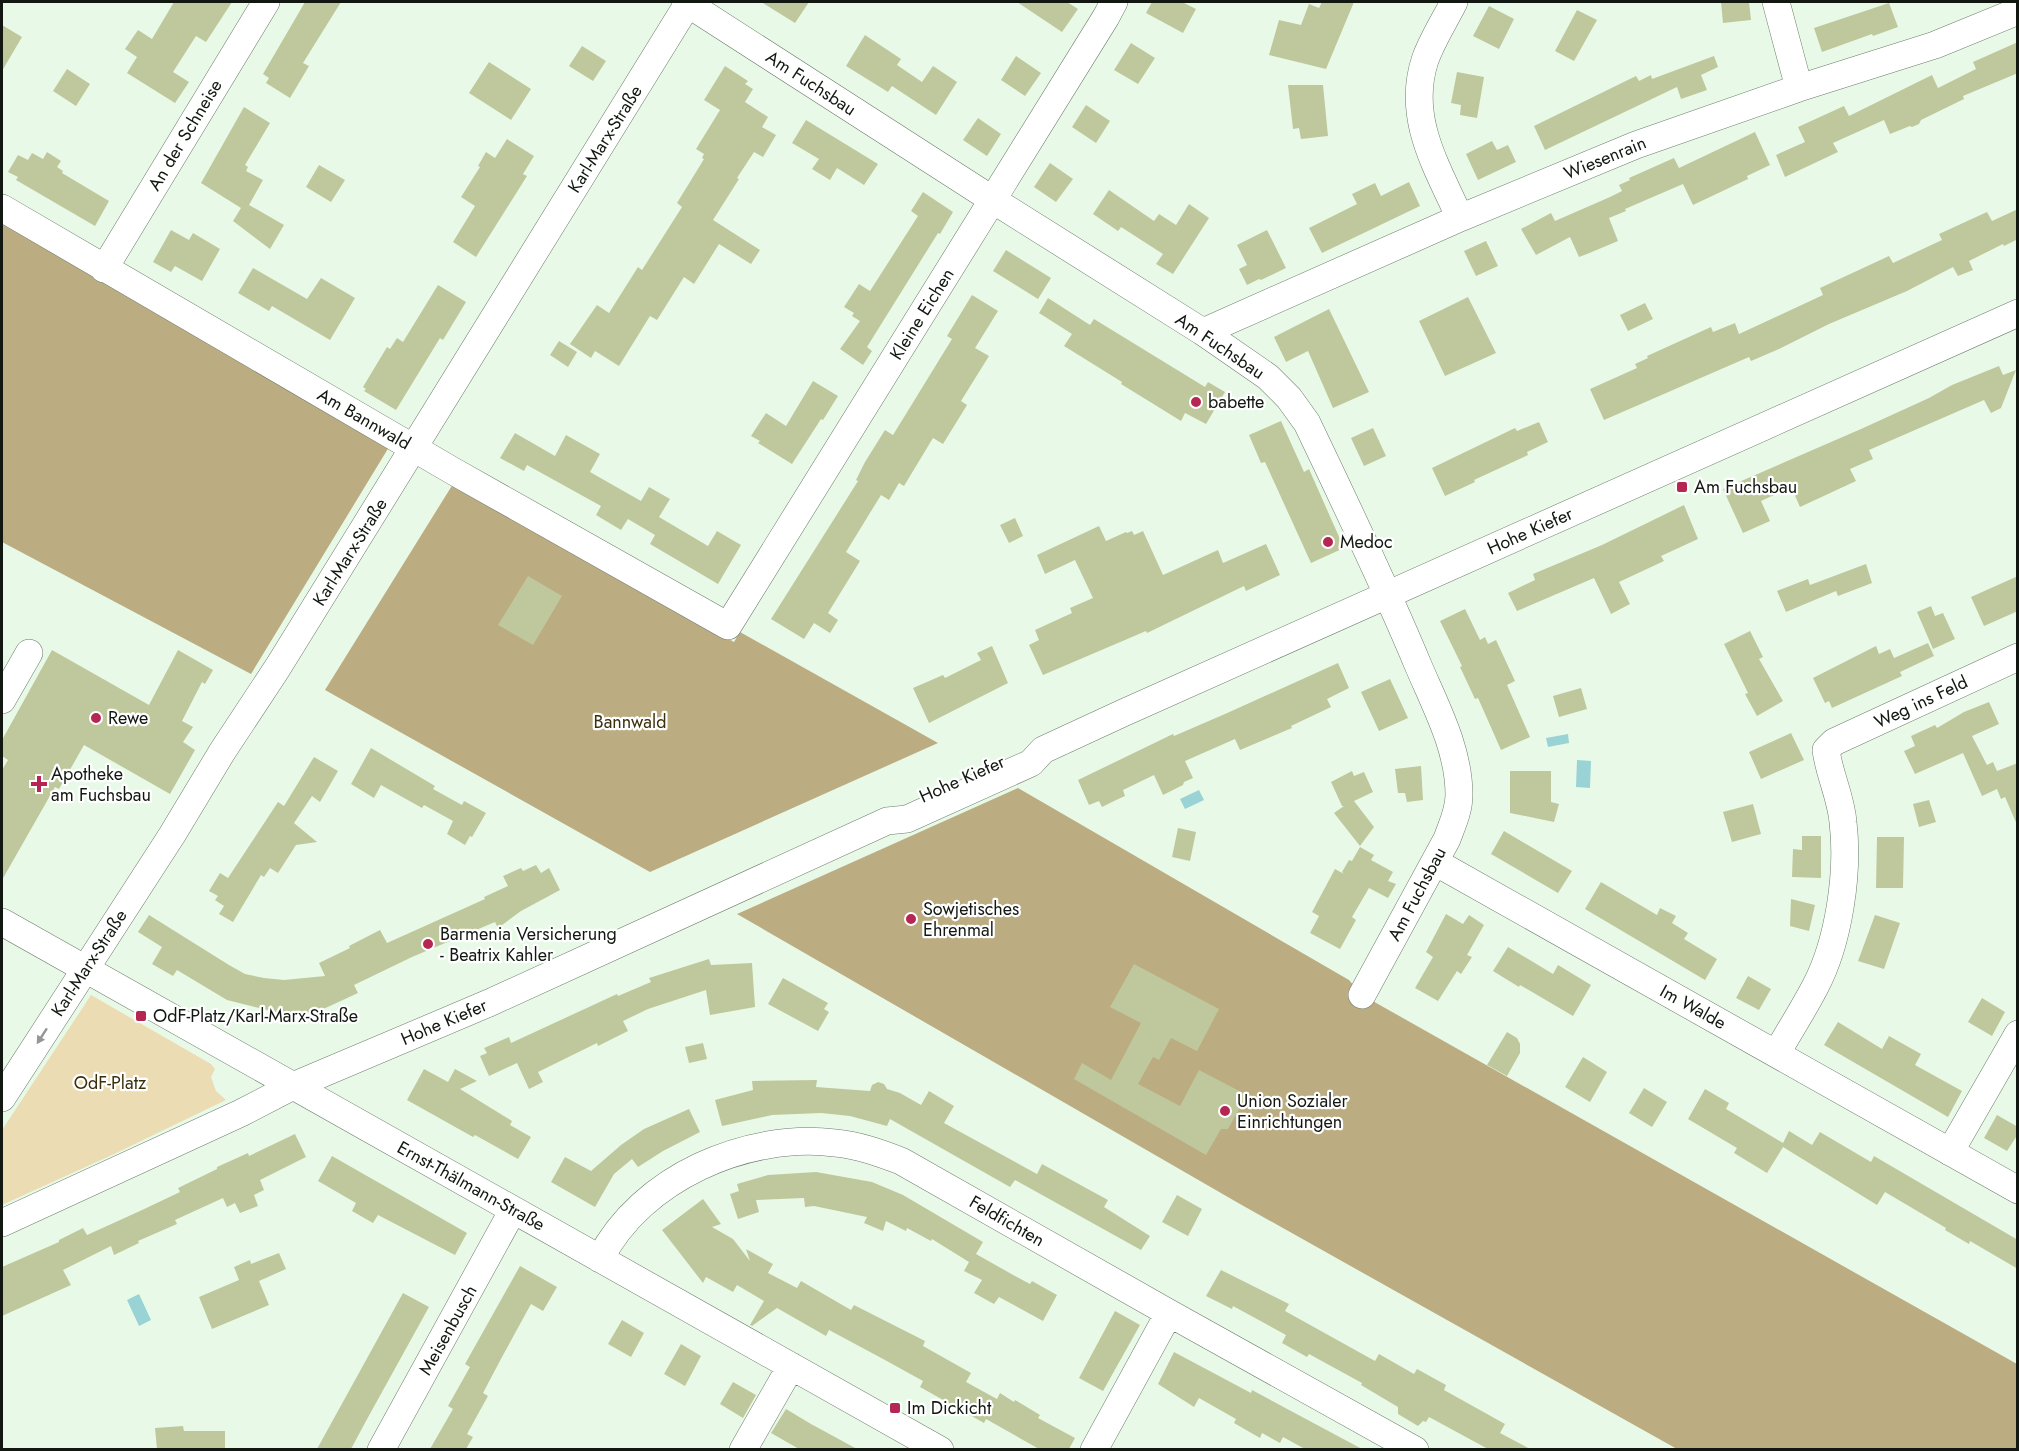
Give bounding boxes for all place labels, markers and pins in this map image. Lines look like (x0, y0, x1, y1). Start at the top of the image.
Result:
place label: babette (1208, 389, 1264, 415)
marker: babette (1189, 395, 1203, 409)
place label: Am Fuchsbau (1694, 474, 1797, 500)
marker: Am Fuchsbau (1675, 480, 1689, 494)
place label: Medoc (1340, 529, 1393, 555)
marker: Medoc (1321, 535, 1335, 549)
place label: Rewe (108, 705, 148, 731)
marker: Rewe (89, 711, 103, 725)
place label: Apotheke am Fuchsbau (51, 761, 151, 808)
marker: Apotheke am Fuchsbau (32, 777, 46, 791)
place label: Sowjetisches Ehrenmal (923, 896, 1019, 943)
marker: Sowjetisches Ehrenmal (904, 912, 918, 926)
place label: Barmenia Versicherung - Beatrix Kahler (440, 921, 617, 968)
marker: Barmenia Versicherung - Beatrix Kahler (421, 937, 435, 951)
place label: OdF-Platz/Karl-Marx-Straße (153, 1003, 358, 1029)
marker: OdF-Platz/Karl-Marx-Straße (134, 1009, 148, 1023)
place label: Union Sozialer Einrichtungen (1237, 1088, 1349, 1135)
marker: Union Sozialer Einrichtungen (1218, 1104, 1232, 1118)
place label: Im Dickicht (907, 1395, 992, 1421)
marker: Im Dickicht (888, 1401, 902, 1415)

